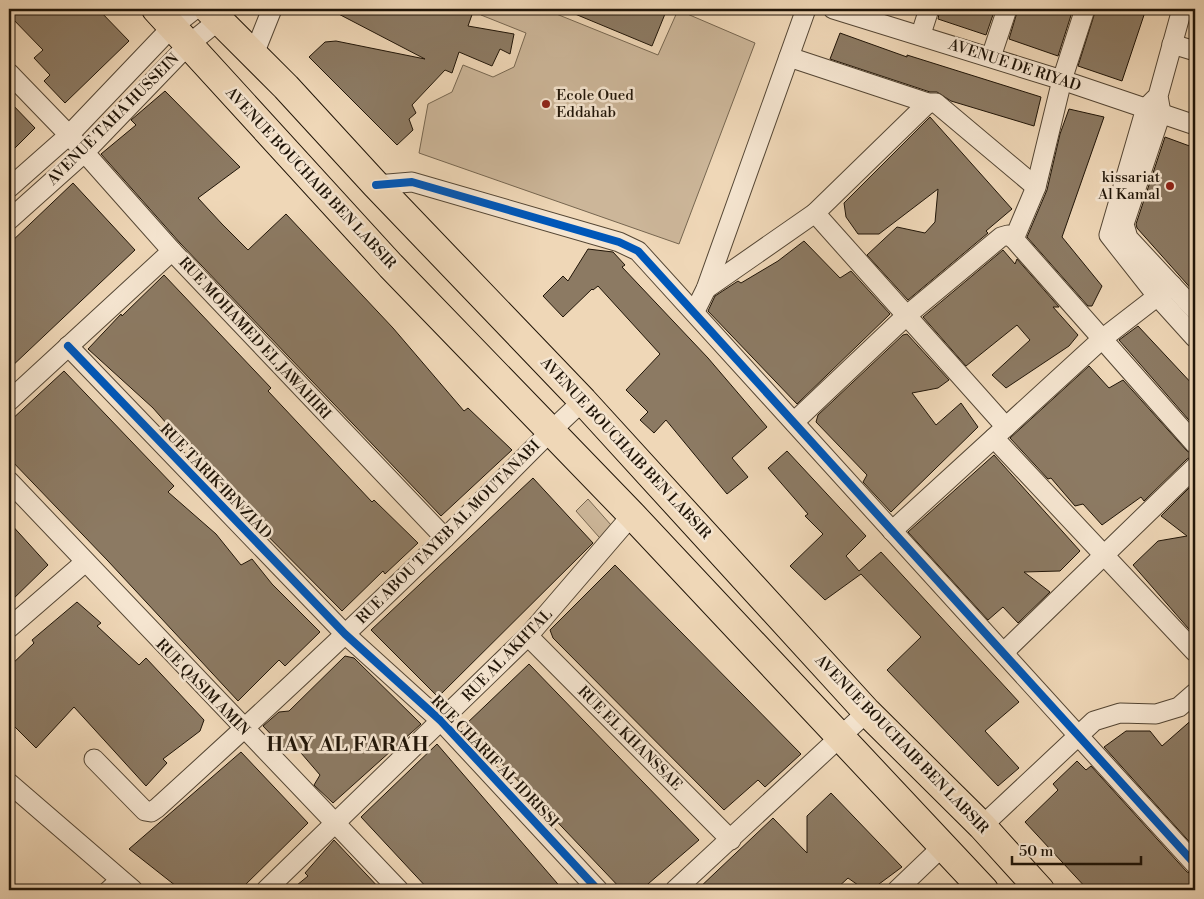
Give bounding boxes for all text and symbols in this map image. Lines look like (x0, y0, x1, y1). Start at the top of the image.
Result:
street label: AVENUE DE RIYAD (945, 35, 1083, 96)
street label: AVENUE TAHA HUSSEIN (43, 49, 183, 190)
street label: AVENUE BOUCHAIB BEN LABSIR (221, 83, 400, 274)
place label: Ecole Oued Eddahab (556, 86, 634, 122)
marker: Ecole Oued Eddahab (540, 98, 552, 110)
place label: kissariat Al Kamal (1097, 168, 1161, 204)
marker: kissariat Al Kamal (1164, 180, 1176, 192)
street label: RUE MOHAMED EL JAWAHIRI (174, 253, 335, 424)
street label: AVENUE BOUCHAIB BEN LABSIR (536, 353, 715, 544)
street label: RUE TARIK IBN ZIAD (156, 420, 276, 543)
street label: RUE ABOU TAYEB AL MOUTANABI (352, 436, 545, 628)
street label: RUE AL AKHTAL (458, 605, 556, 706)
street label: RUE QASIM AMIN (152, 635, 254, 740)
street label: AVENUE BOUCHAIB BEN LABSIR (810, 650, 993, 838)
street label: RUE EL KHANSSAE (573, 682, 686, 795)
street label: RUE CHARIF AL IDRISSI (427, 691, 563, 832)
district label: HAY AL FARAH (267, 733, 429, 758)
scale bar (1012, 834, 1140, 866)
text: 50 m (1019, 842, 1053, 861)

